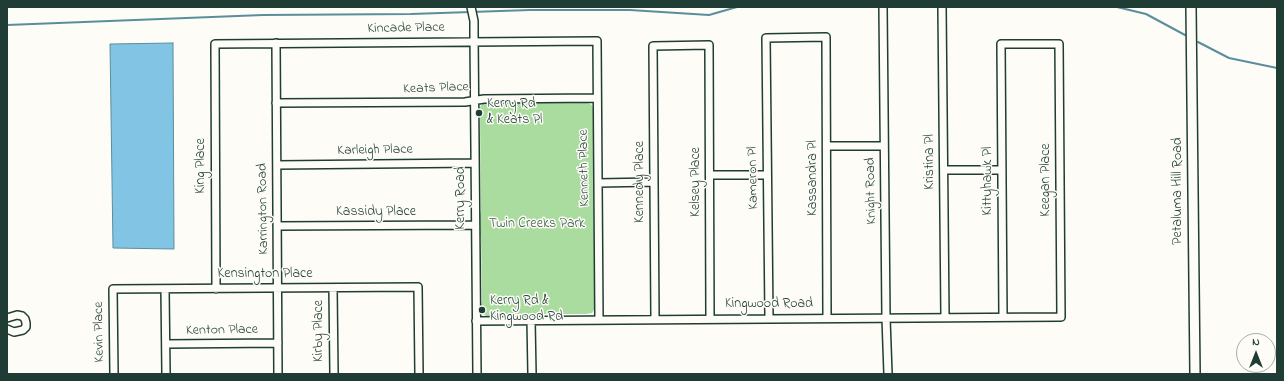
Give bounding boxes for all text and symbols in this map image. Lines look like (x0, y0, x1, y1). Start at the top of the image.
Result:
street label: Kincade Place (367, 20, 445, 38)
street label: Keats Place (403, 79, 469, 99)
place label: Kerry Rd & Keats Pl (487, 97, 542, 130)
marker: Kerry Rd & Keats Pl (474, 108, 484, 118)
street label: Kenneth Place (576, 129, 594, 207)
street label: Kristina Pl (923, 134, 939, 190)
street label: Petaluma Hill Road (1171, 137, 1187, 245)
street label: King Place (194, 138, 210, 194)
street label: Kassandra Pl (806, 140, 822, 216)
street label: Kennedy Place (633, 141, 649, 223)
street label: Karleigh Place (337, 142, 413, 160)
street label: Keegan Place (1039, 143, 1055, 217)
street label: Kameron Pl (745, 146, 763, 210)
street label: Kelsey Place (689, 147, 705, 217)
street label: Kittyhawk Pl (981, 147, 997, 215)
street label: Knight Road (863, 157, 881, 225)
street label: Karrington Road (255, 163, 273, 255)
street label: Kerry Road (454, 166, 470, 230)
street label: Kassidy Place (336, 205, 416, 221)
park label: Twin Creeks Park (489, 217, 585, 233)
street label: Kensington Place (218, 267, 312, 283)
place label: Kerry Rd & Kingwood Rd (490, 294, 563, 326)
street label: Kingwood Road (725, 297, 813, 313)
street label: Kirby Place (312, 300, 328, 362)
street label: Kevin Place (91, 301, 109, 363)
marker: Kerry Rd & Kingwood Rd (477, 305, 487, 315)
street label: Kenton Place (186, 322, 258, 340)
north arrow (1236, 333, 1276, 373)
text: N (1252, 334, 1260, 350)

